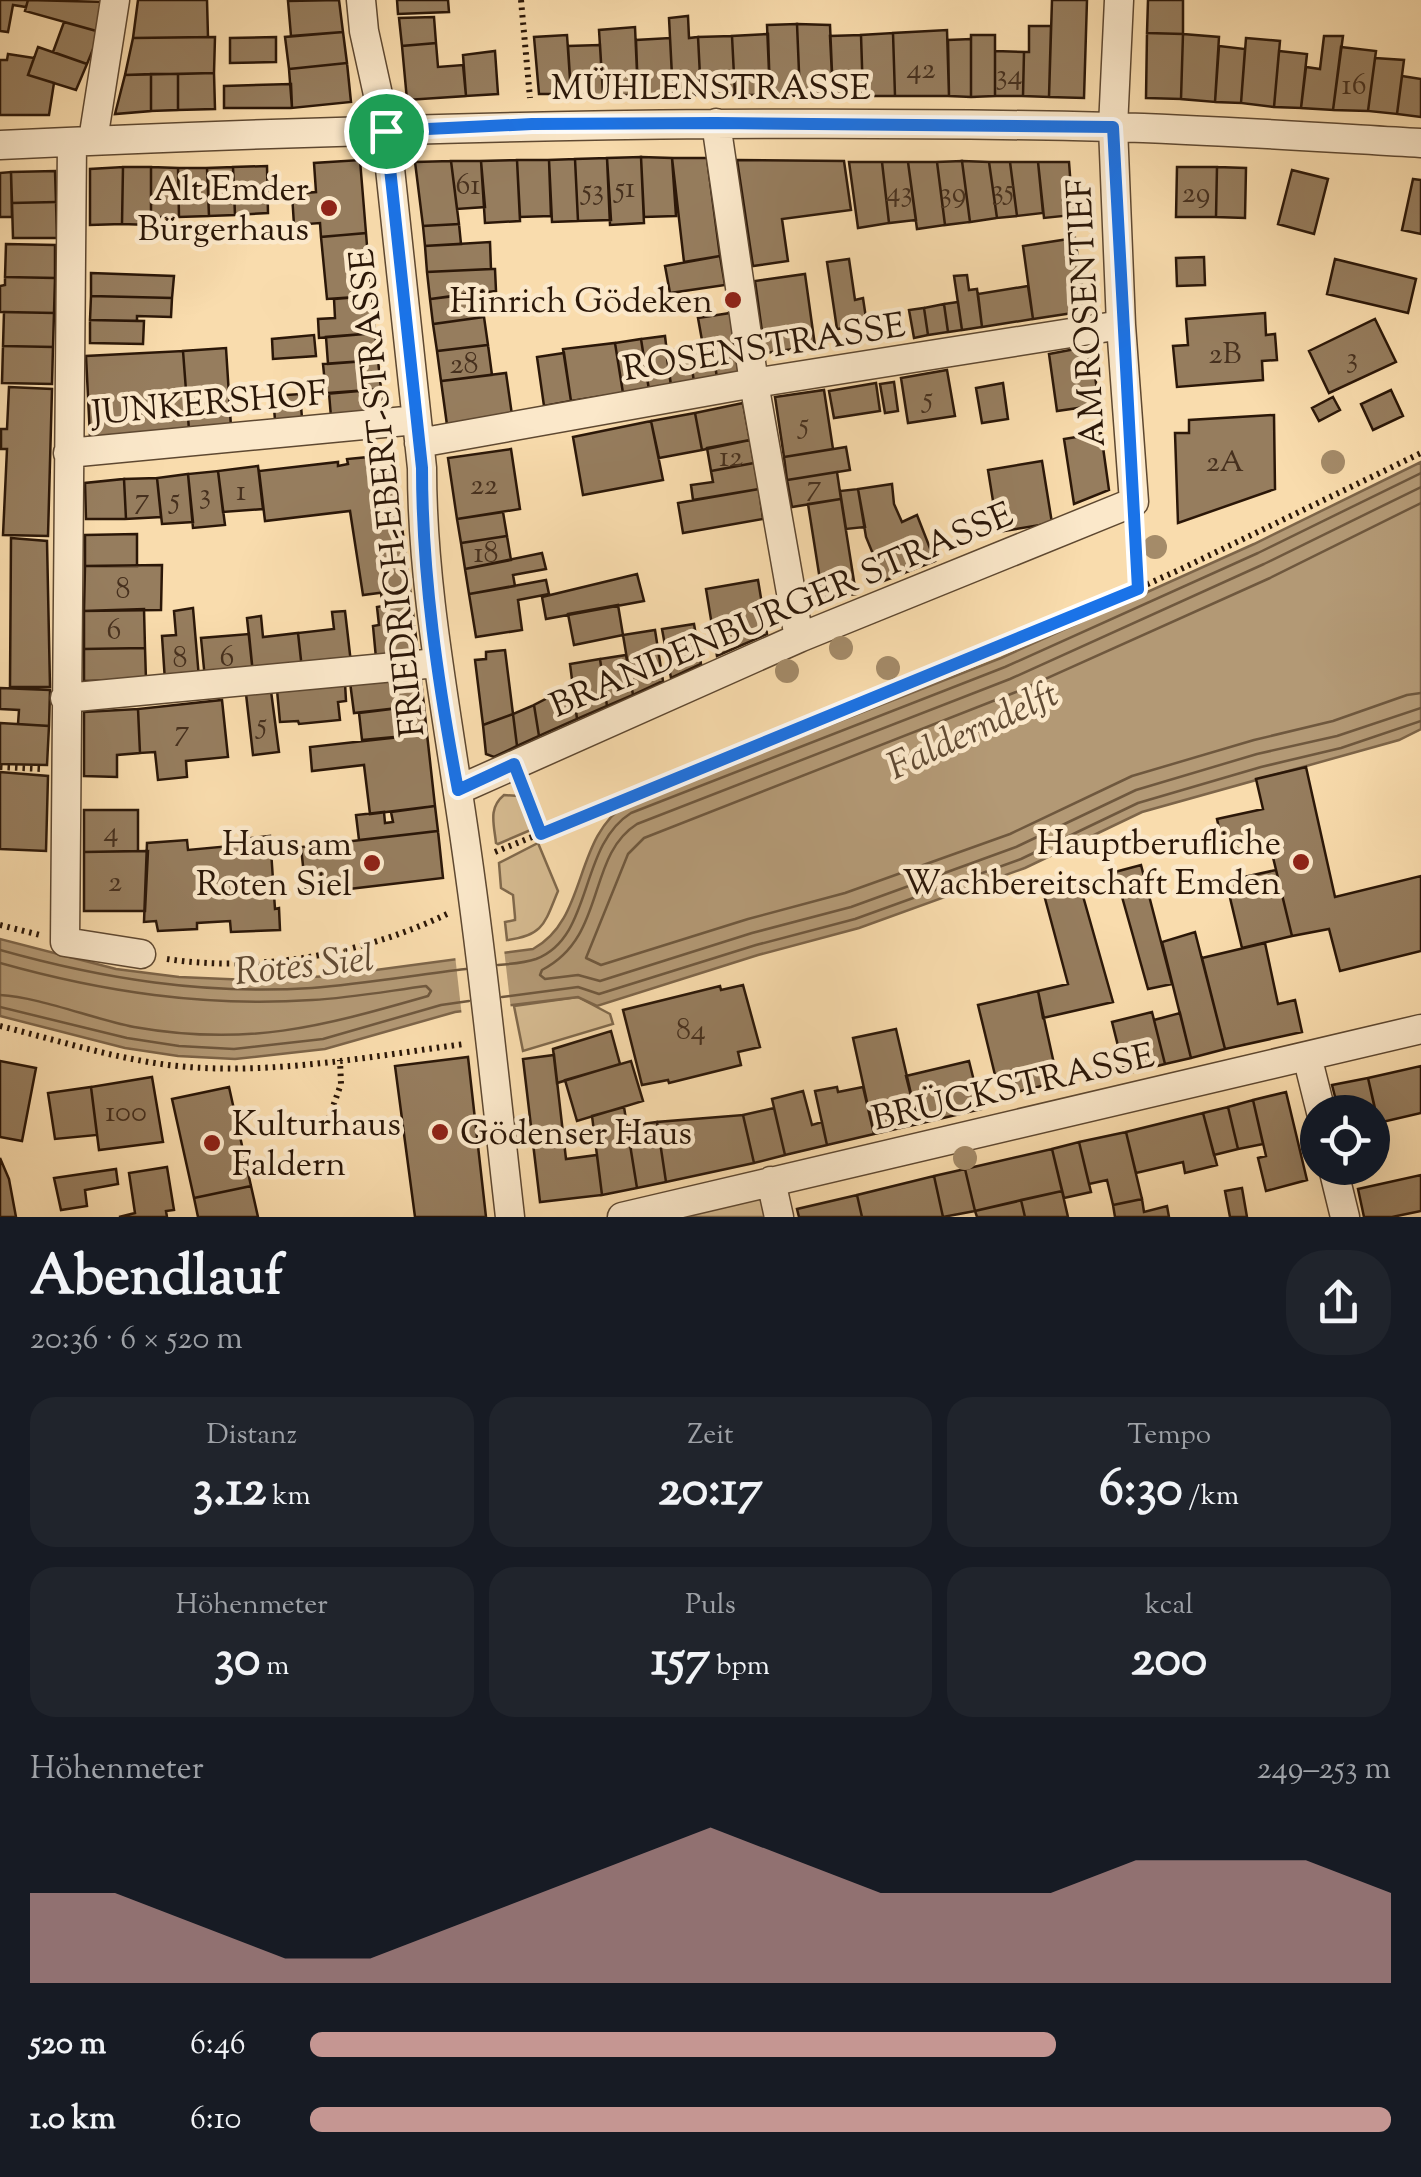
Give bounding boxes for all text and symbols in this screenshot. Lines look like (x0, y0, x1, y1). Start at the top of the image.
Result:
house number: 42 (906, 49, 936, 92)
house number: 34 (995, 55, 1023, 98)
street label: MÜHLENSTRASSE (551, 65, 871, 116)
house number: 16 (1341, 65, 1367, 108)
pin (344, 89, 429, 174)
icon: arrive (359, 104, 414, 159)
house number: 61 (456, 165, 480, 208)
place label: Alt Emder Bürgerhaus (137, 166, 309, 257)
house number: 51 (613, 168, 635, 211)
house number: 53 (580, 170, 604, 213)
house number: 35 (992, 170, 1014, 213)
house number: 43 (885, 172, 913, 215)
house number: 39 (940, 173, 966, 216)
house number: 29 (1182, 173, 1210, 216)
street label: AM ROSENTIEF (1056, 177, 1121, 448)
marker: Alt Emder Bürgerhaus (318, 197, 340, 219)
street label: FRIEDRICH-EBERT-STRASSE (338, 246, 440, 739)
place label: Hinrich Gödeken (450, 278, 713, 329)
marker: Hinrich Gödeken (722, 289, 744, 311)
street label: ROSENSTRASSE (620, 302, 909, 397)
house number: 2B (1209, 334, 1242, 377)
house number: 3 (1346, 338, 1358, 381)
house number: 28 (449, 344, 479, 387)
street label: JUNKERSHOF (88, 370, 329, 441)
house number: 5 (921, 378, 933, 421)
house number: 5 (797, 404, 809, 447)
house number: 12 (719, 437, 743, 480)
house number: 2A (1206, 442, 1244, 485)
house number: 22 (470, 465, 498, 508)
house number: 7 (806, 466, 822, 509)
house number: 1 (236, 471, 246, 514)
house number: 3 (199, 474, 211, 517)
house number: 7 (134, 479, 150, 522)
house number: 5 (168, 479, 180, 522)
street label: BRANDENBURGER STRASSE (543, 491, 1022, 733)
house number: 18 (473, 533, 499, 576)
house number: 8 (116, 569, 131, 612)
house number: 6 (107, 610, 121, 653)
house number: 6 (220, 637, 234, 680)
house number: 8 (173, 638, 188, 681)
water label: Falderndelft (879, 669, 1068, 796)
house number: 5 (255, 704, 267, 747)
house number: 7 (174, 711, 190, 754)
house number: 4 (103, 812, 119, 855)
place label: Hauptberufliche Wachbereitschaft Emden (902, 820, 1281, 911)
place label: Haus am Roten Siel (196, 821, 352, 912)
marker: Hauptberufliche Wachbereitschaft Emden (1290, 851, 1312, 873)
marker: Haus am Roten Siel (361, 852, 383, 874)
house number: 2 (108, 862, 122, 905)
water label: Rotes Siel (232, 934, 377, 1002)
house number: 84 (676, 1010, 706, 1053)
street label: BRÜCKSTRASSE (868, 1032, 1160, 1147)
house number: 100 (105, 1092, 147, 1135)
map controls (1300, 1095, 1390, 1185)
button: locate (1300, 1095, 1390, 1185)
place label: Kulturhaus Faldern (232, 1101, 401, 1192)
place label: Gödenser Haus (460, 1110, 692, 1161)
marker: Gödenser Haus (429, 1121, 451, 1143)
marker: Kulturhaus Faldern (201, 1132, 223, 1154)
text: Abendlauf (30, 1240, 283, 1319)
button: share (1286, 1250, 1391, 1355)
text: 20:36 · 6 × 520 m (30, 1317, 243, 1363)
text: Distanz (206, 1416, 297, 1456)
text: Zeit (687, 1416, 734, 1456)
text: Tempo (1127, 1416, 1211, 1456)
text: 3.12 (193, 1456, 266, 1528)
text: 20:17 (658, 1456, 763, 1528)
text: 6:30 (1099, 1456, 1183, 1528)
text: km (266, 1477, 311, 1517)
text: /km (1183, 1477, 1239, 1517)
text: Höhenmeter (176, 1586, 328, 1626)
text: Puls (685, 1586, 736, 1626)
text: kcal (1145, 1586, 1193, 1626)
text: 30 (214, 1626, 260, 1698)
text: 157 (651, 1626, 710, 1698)
text: 200 (1131, 1626, 1207, 1698)
text: m (260, 1647, 289, 1687)
text: bpm (710, 1647, 770, 1687)
text: Höhenmeter (30, 1747, 204, 1793)
text: 249–253 m (1257, 1747, 1391, 1793)
text: 520 m (30, 2022, 106, 2068)
text: 6:46 (190, 2022, 246, 2068)
text: 1.0 km (30, 2097, 116, 2143)
text: 6:10 (190, 2097, 241, 2143)

